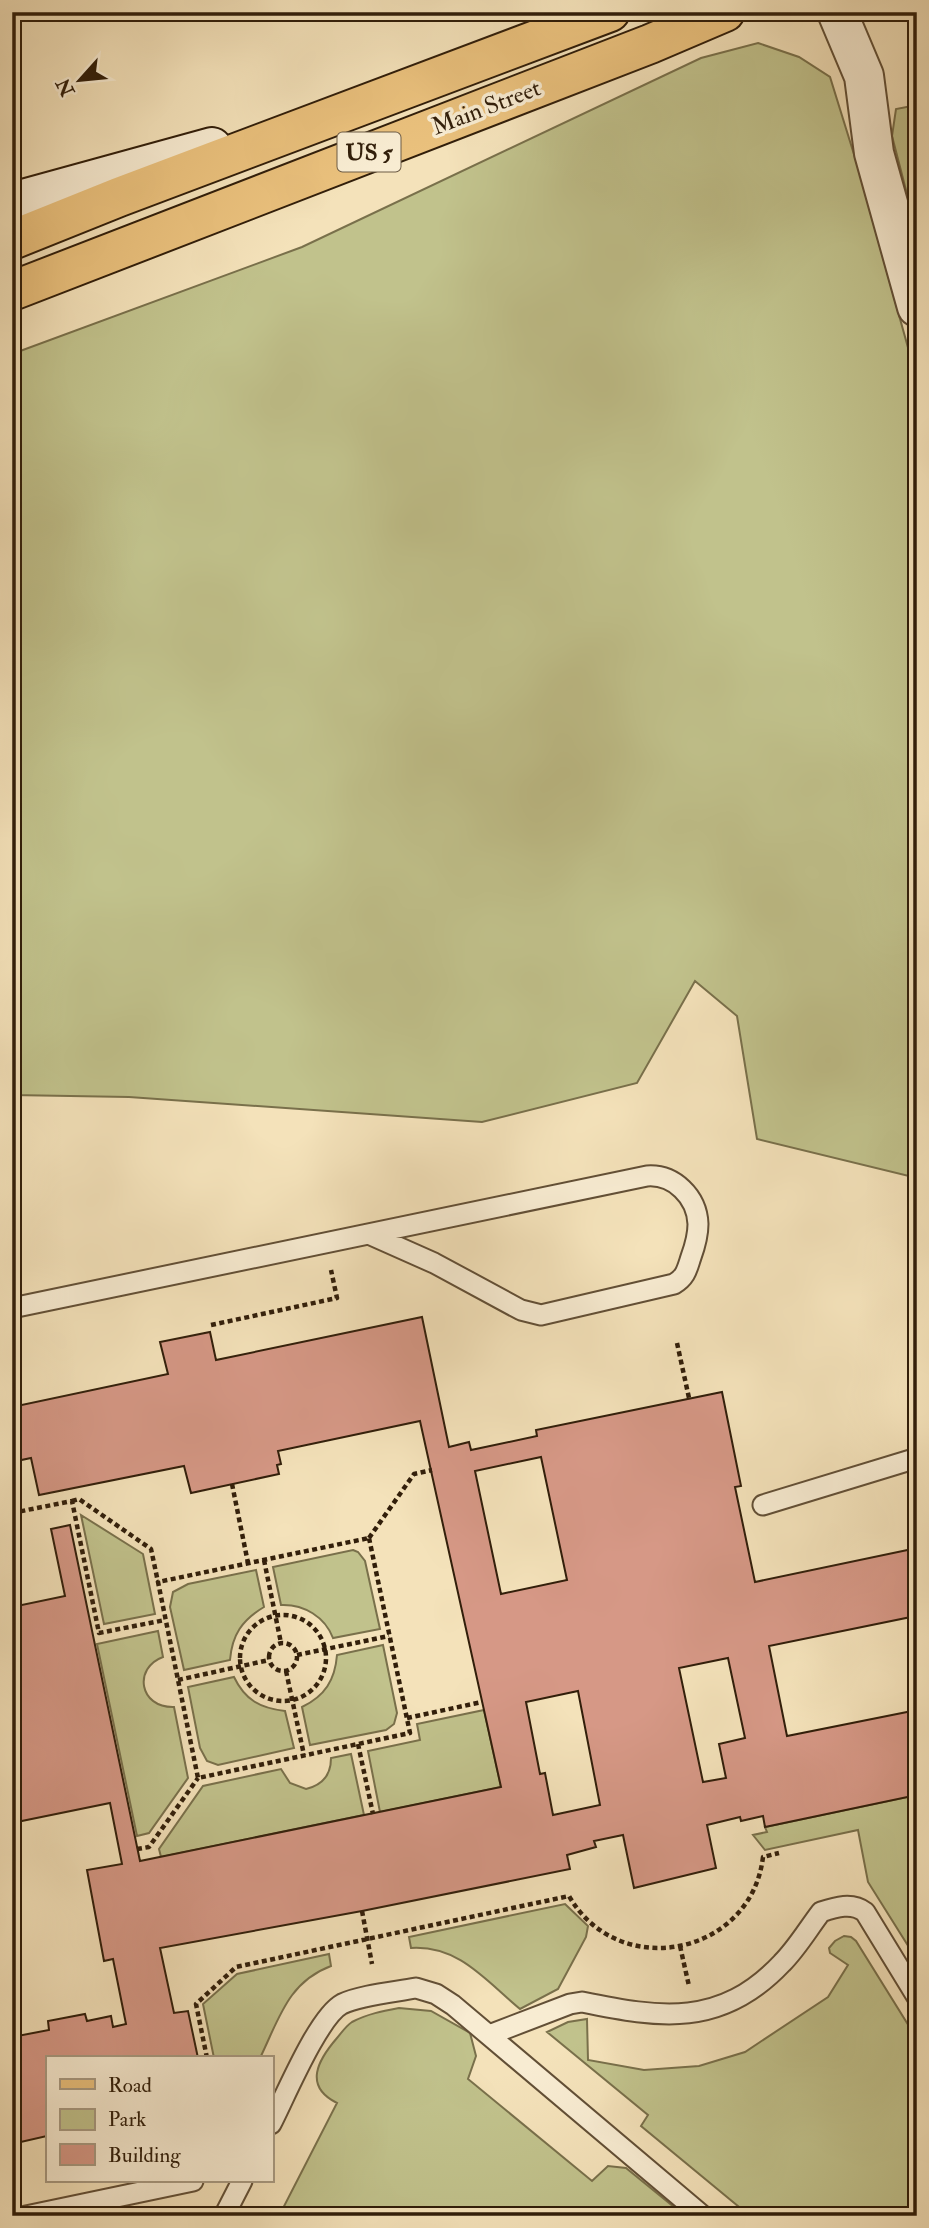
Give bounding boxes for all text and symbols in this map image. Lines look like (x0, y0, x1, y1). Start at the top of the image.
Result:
north arrow (46, 46, 116, 116)
street label: Main Street (427, 72, 545, 142)
text: N (51, 73, 81, 101)
road number: US 5 (338, 132, 400, 172)
legend (46, 2056, 273, 2182)
text: Road (108, 2072, 153, 2099)
text: Park (108, 2106, 146, 2133)
text: Building (108, 2142, 181, 2169)

